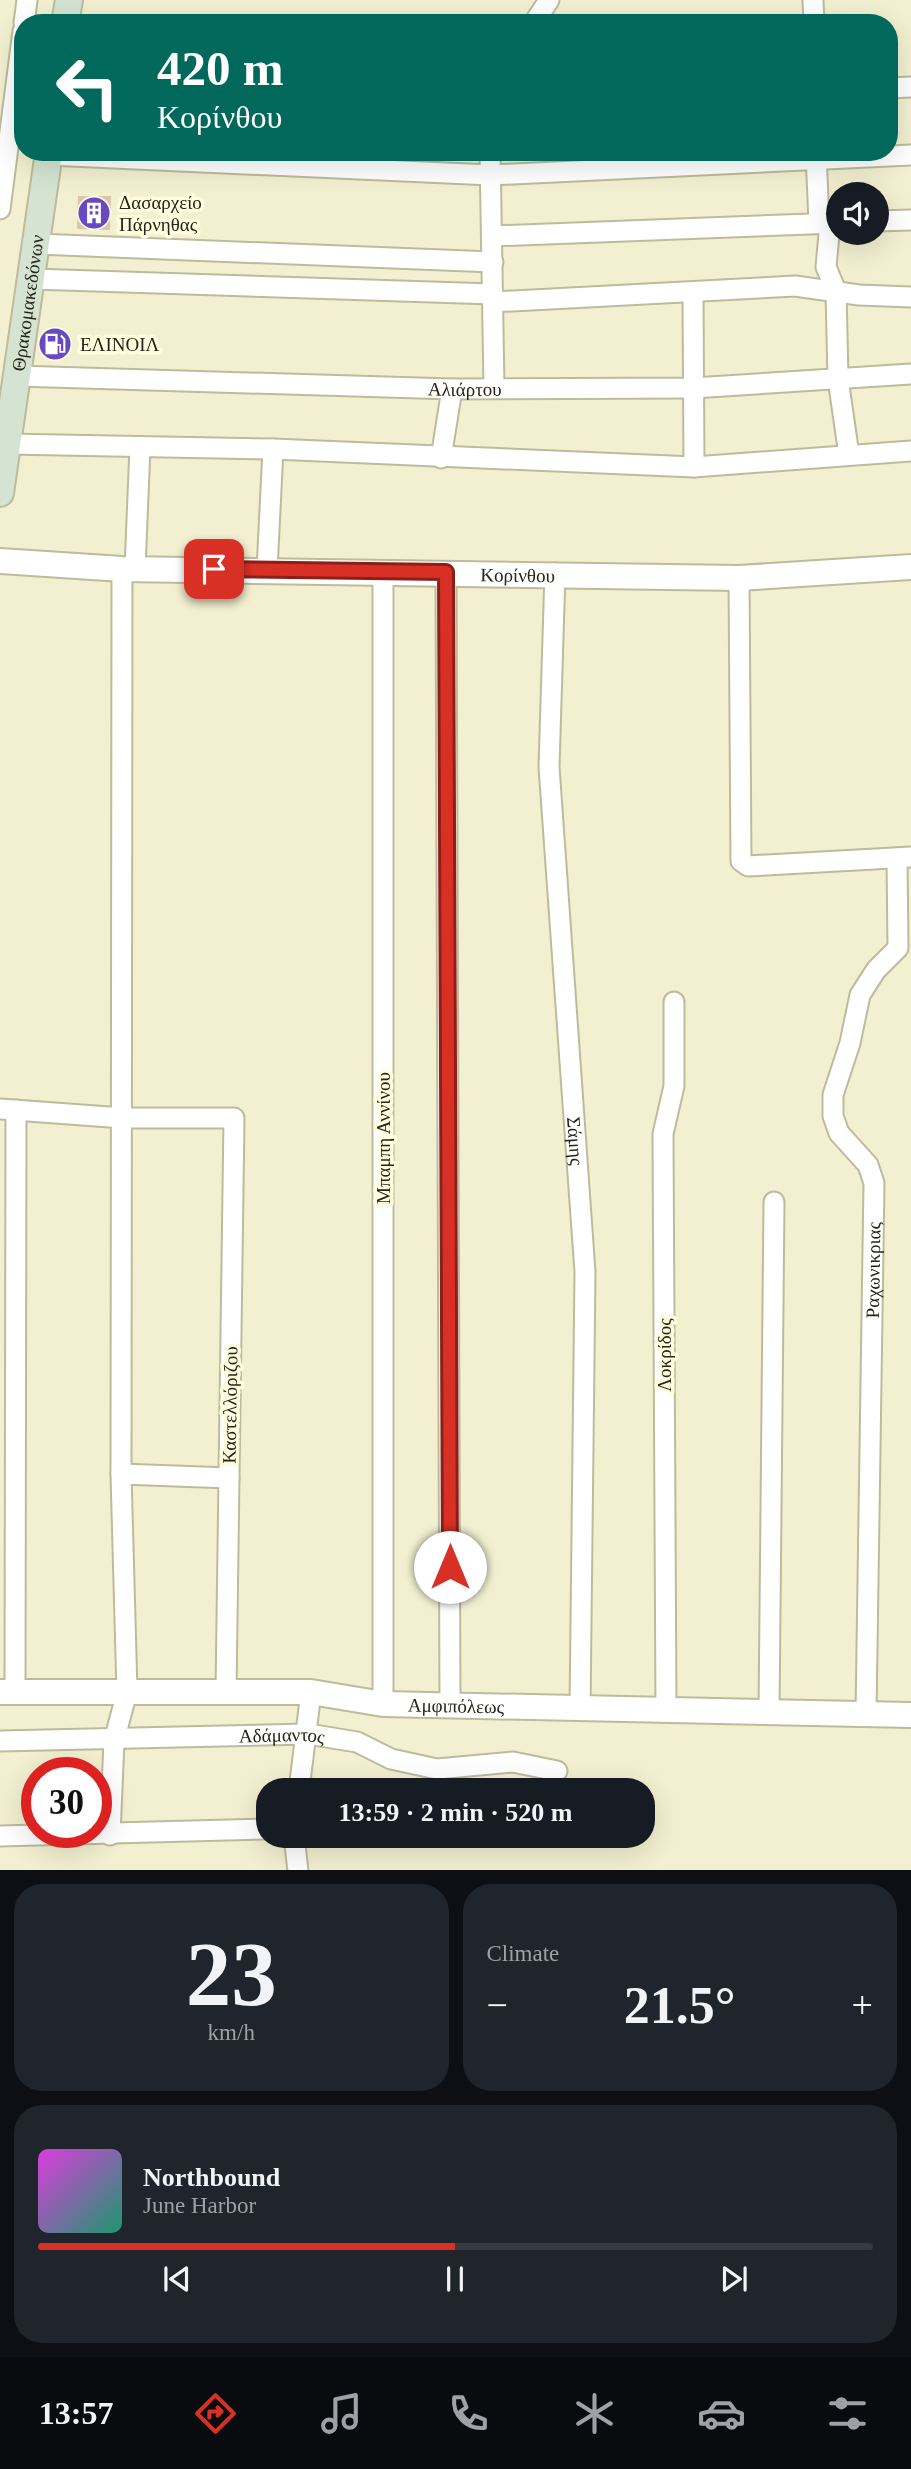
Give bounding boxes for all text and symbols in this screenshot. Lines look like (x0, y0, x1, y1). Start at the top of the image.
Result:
text: 420 m (157, 41, 284, 96)
icon: left (42, 42, 133, 133)
text: Κορίνθου (157, 99, 282, 135)
map controls (826, 182, 889, 245)
button: sound (826, 182, 889, 245)
place label: Δασαρχείο Πάρνηθας (119, 192, 202, 235)
building icon: Δασαρχείο Πάρνηθας (75, 194, 113, 232)
street label: Θρακομακεδόνων (7, 233, 48, 373)
fuel station icon: ΕΛΙΝΟΙΛ (36, 325, 74, 363)
place label: ΕΛΙΝΟΙΛ (80, 334, 159, 355)
street label: Αλιάρτου (428, 378, 502, 400)
pin (184, 539, 244, 599)
icon: arrive (195, 550, 233, 588)
street label: Κορίνθου (480, 564, 555, 586)
street label: Μπαμπη Αννίνου (373, 1072, 394, 1204)
street label: Σάμης (563, 1116, 588, 1166)
street label: Ραχωνικριας (861, 1221, 884, 1318)
street label: Λοκρίδος (654, 1318, 675, 1392)
street label: Καστελλόριζου (218, 1346, 242, 1464)
position arrow (413, 1530, 487, 1604)
street label: Αμφιπόλεως (408, 1694, 505, 1717)
street label: Αδάμαντος (239, 1723, 327, 1747)
speed limit sign: 30 (21, 1757, 112, 1848)
text: 13:59 · 2 min · 520 m (339, 1798, 573, 1827)
text: 23 (186, 1924, 277, 2025)
text: Climate (487, 1941, 559, 1966)
text: 21.5° (624, 1977, 736, 2034)
text: − (487, 1984, 508, 2026)
text: + (852, 1984, 873, 2026)
text: km/h (208, 2020, 255, 2045)
text: Northbound (143, 2163, 280, 2192)
text: June Harbor (143, 2193, 256, 2218)
icon: previous (158, 2260, 196, 2298)
icon: pause (436, 2260, 474, 2298)
icon: next (715, 2260, 753, 2298)
icon: directions (191, 2389, 240, 2438)
icon: music (317, 2389, 366, 2438)
icon: phone (444, 2389, 493, 2438)
icon: climate (570, 2389, 619, 2438)
icon: car (697, 2389, 746, 2438)
icon: filters (823, 2389, 872, 2438)
text: 13:57 (39, 2395, 113, 2431)

